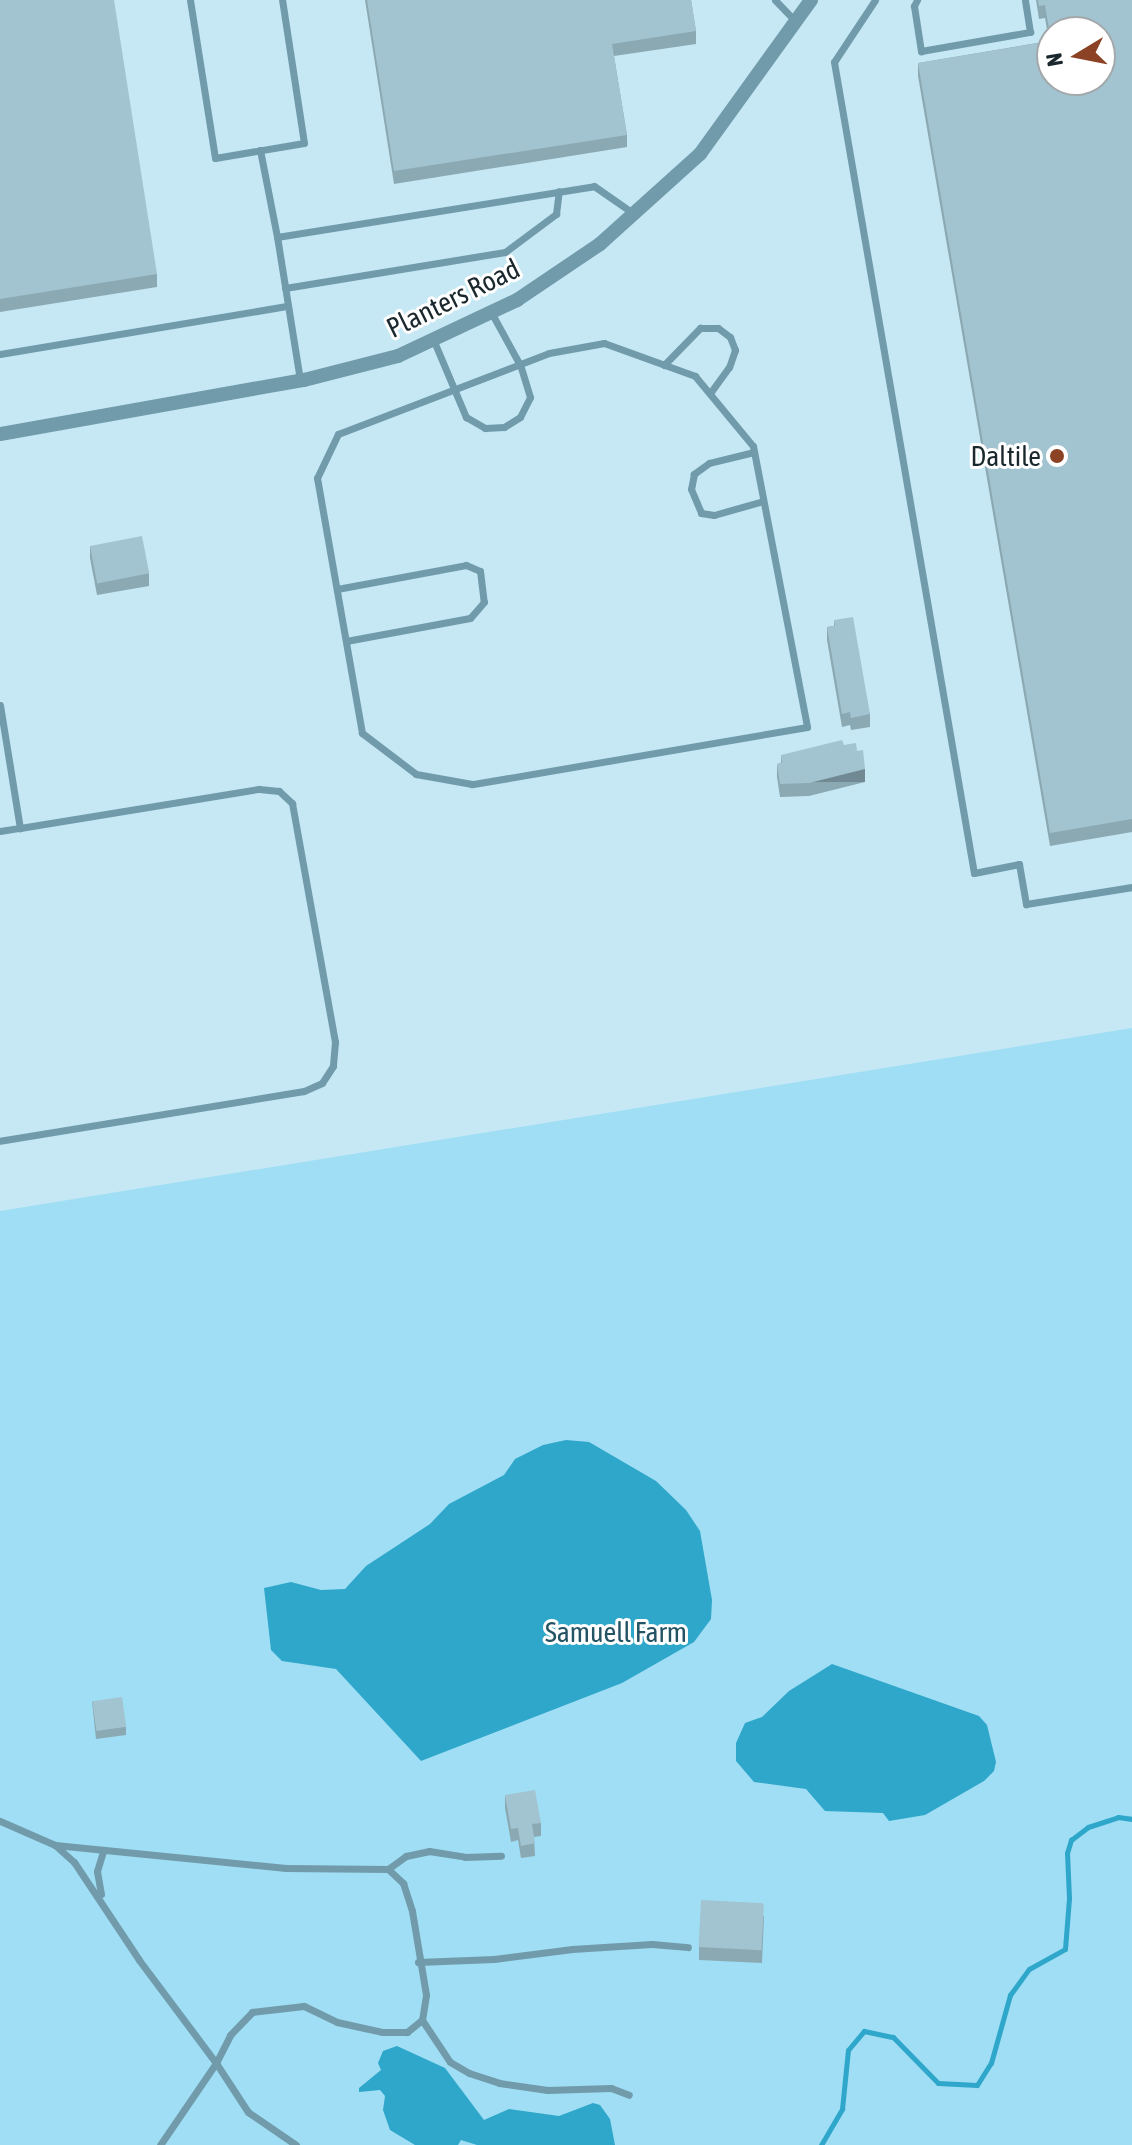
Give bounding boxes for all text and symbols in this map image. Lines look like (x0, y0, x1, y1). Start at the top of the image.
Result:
north arrow (1036, 16, 1116, 96)
text: N (1040, 51, 1068, 68)
street label: Planters Road (381, 251, 525, 345)
place label: Daltile (971, 439, 1041, 473)
marker: Daltile (1048, 447, 1066, 465)
park label: Samuell Farm (545, 1615, 687, 1649)

